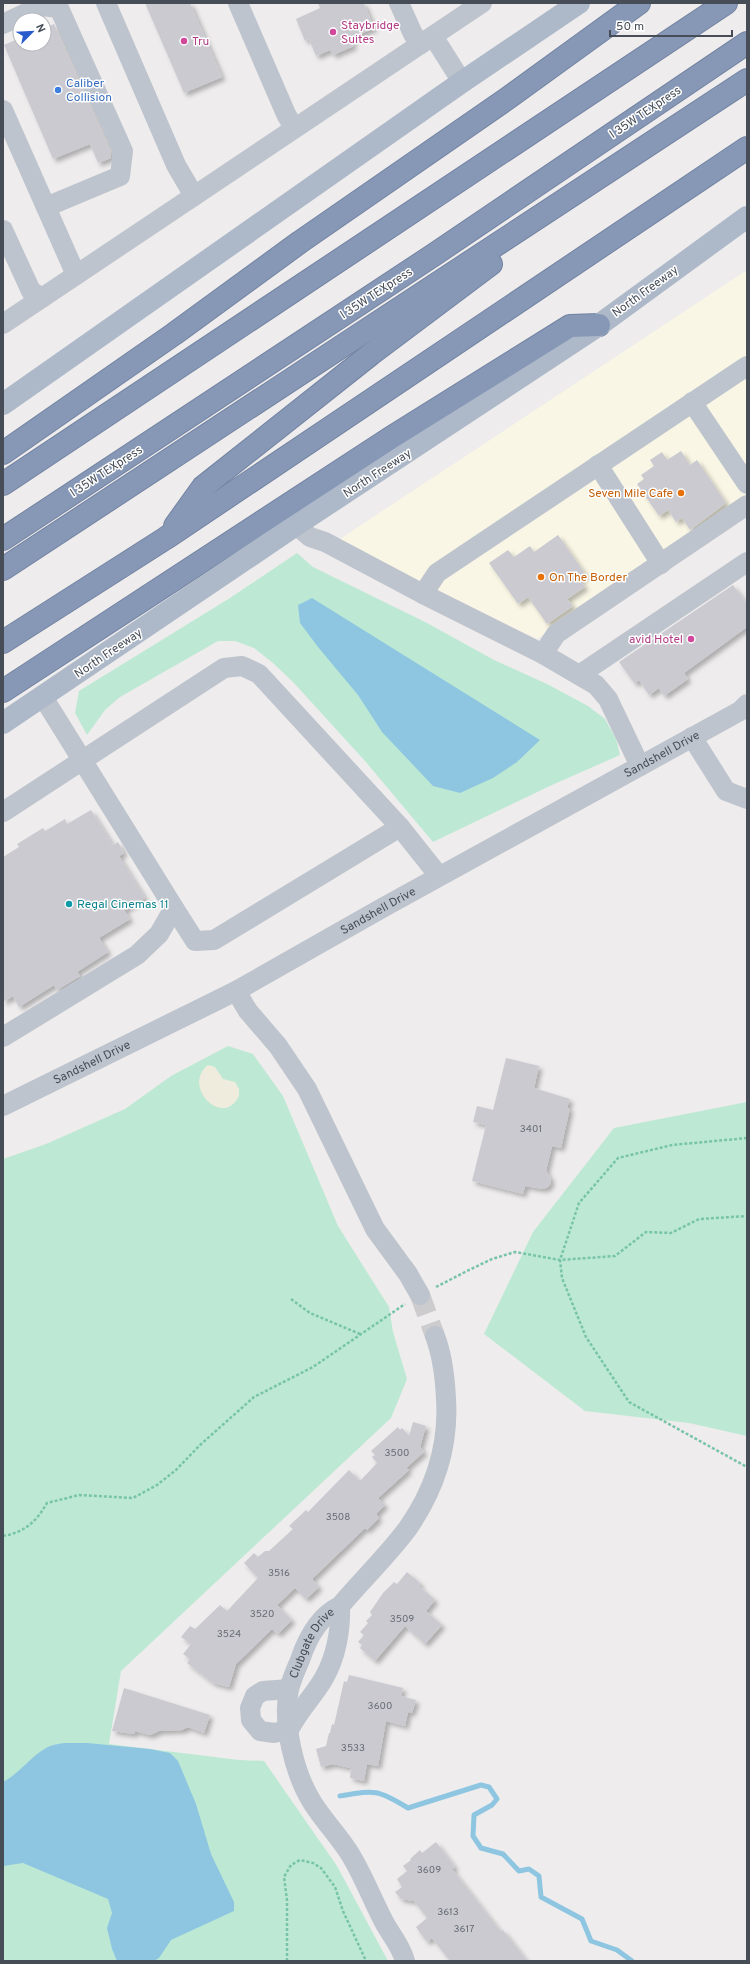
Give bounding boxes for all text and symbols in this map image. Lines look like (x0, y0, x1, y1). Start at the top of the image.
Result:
north arrow (12, 12, 52, 52)
scale bar (610, 12, 732, 38)
place label: Staybridge Suites (341, 18, 399, 48)
text: 50 m (616, 19, 644, 35)
text: N (32, 22, 48, 35)
marker: Staybridge Suites (328, 27, 338, 37)
place label: Tru (192, 34, 209, 50)
marker: Tru (179, 36, 189, 46)
place label: Caliber Collision (66, 76, 112, 106)
street label: I 35W TEXpress (607, 83, 685, 143)
marker: Caliber Collision (53, 85, 63, 95)
street label: North Freeway (609, 262, 682, 321)
street label: I 35W TEXpress (337, 264, 416, 323)
street label: I 35W TEXpress (67, 442, 146, 501)
street label: North Freeway (340, 446, 415, 502)
place label: Seven Mile Cafe (588, 486, 673, 502)
marker: Seven Mile Cafe (676, 488, 686, 498)
place label: On The Border (549, 570, 627, 586)
marker: On The Border (536, 572, 546, 582)
street label: North Freeway (72, 625, 145, 682)
place label: avid Hotel (629, 632, 683, 648)
marker: avid Hotel (686, 634, 696, 644)
street label: Sandshell Drive (622, 728, 703, 782)
street label: Sandshell Drive (338, 884, 419, 939)
place label: Regal Cinemas 11 (77, 897, 169, 913)
marker: Regal Cinemas 11 (64, 899, 74, 909)
street label: Sandshell Drive (51, 1037, 133, 1089)
house number: 3401 (520, 1123, 542, 1136)
house number: 3500 (385, 1447, 409, 1460)
house number: 3508 (326, 1511, 350, 1524)
house number: 3516 (268, 1567, 290, 1580)
street label: Clubgate Drive (286, 1605, 338, 1681)
house number: 3520 (250, 1608, 274, 1621)
house number: 3509 (390, 1613, 414, 1626)
house number: 3524 (217, 1628, 241, 1641)
house number: 3600 (368, 1700, 392, 1713)
house number: 3533 (341, 1742, 365, 1755)
house number: 3609 (417, 1864, 441, 1877)
house number: 3613 (437, 1906, 459, 1919)
house number: 3617 (454, 1923, 474, 1936)

